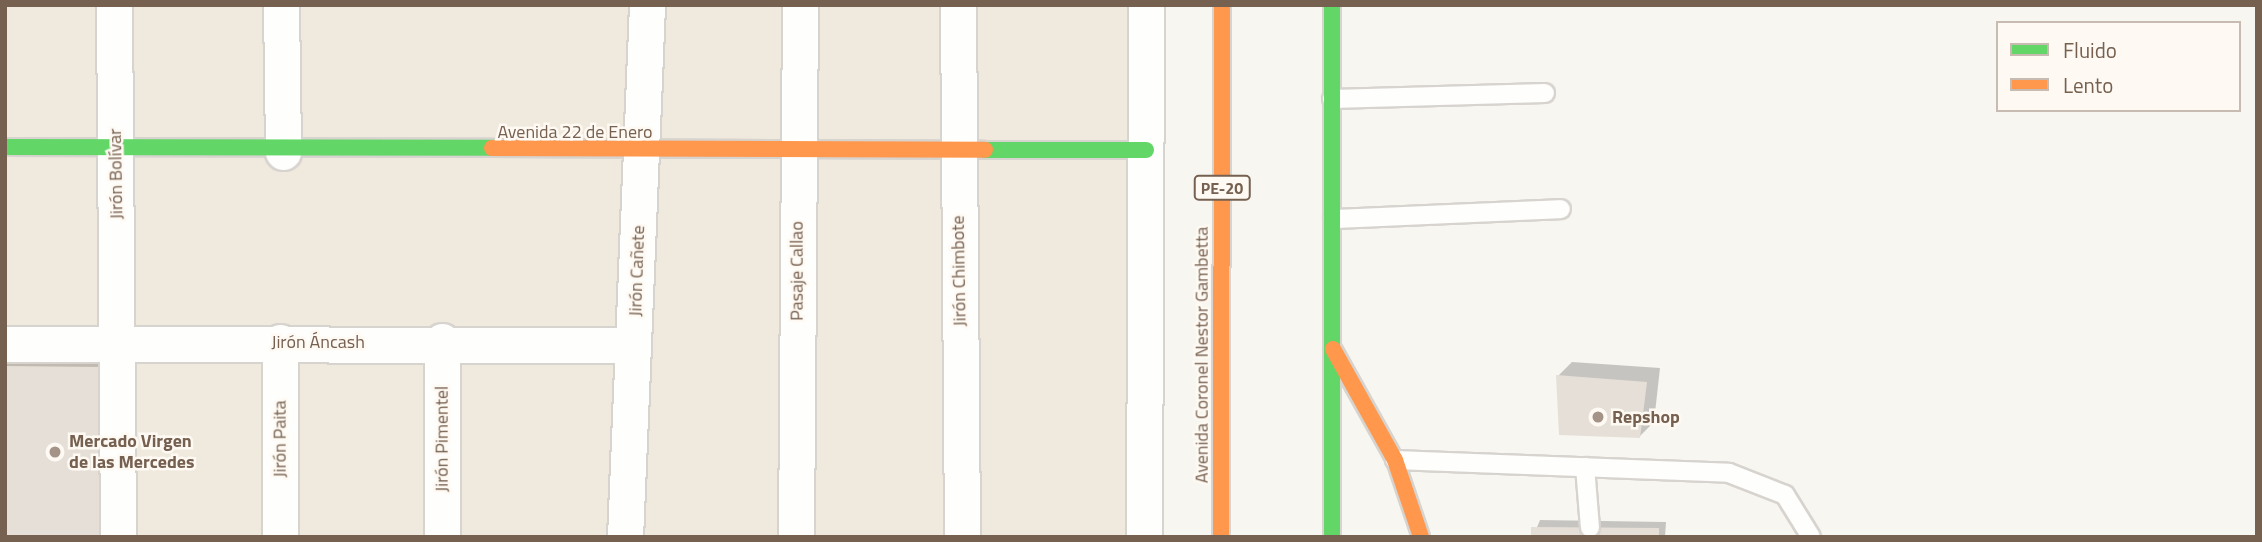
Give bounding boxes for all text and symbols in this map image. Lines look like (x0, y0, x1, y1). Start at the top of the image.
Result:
legend (1996, 21, 2241, 112)
text: Fluido (2063, 34, 2117, 66)
text: Lento (2063, 69, 2113, 101)
street label: Avenida 22 de Enero (497, 121, 653, 143)
street label: Jirón Bolívar (104, 128, 128, 220)
road number: PE-20 (1192, 176, 1252, 200)
street label: Jirón Chimbote (947, 215, 971, 327)
street label: Pasaje Callao (786, 221, 808, 321)
street label: Jirón Cañete (625, 225, 649, 317)
street label: Avenida Coronel Nestor Gambetta (1191, 227, 1213, 483)
street label: Jirón Áncash (271, 331, 365, 353)
street label: Jirón Pimentel (431, 386, 453, 492)
street label: Jirón Paita (269, 400, 291, 478)
place label: Repshop (1612, 406, 1680, 428)
marker: Repshop (1590, 409, 1606, 425)
place label: Mercado Virgen de las Mercedes (69, 431, 194, 474)
marker: Mercado Virgen de las Mercedes (47, 444, 63, 460)

